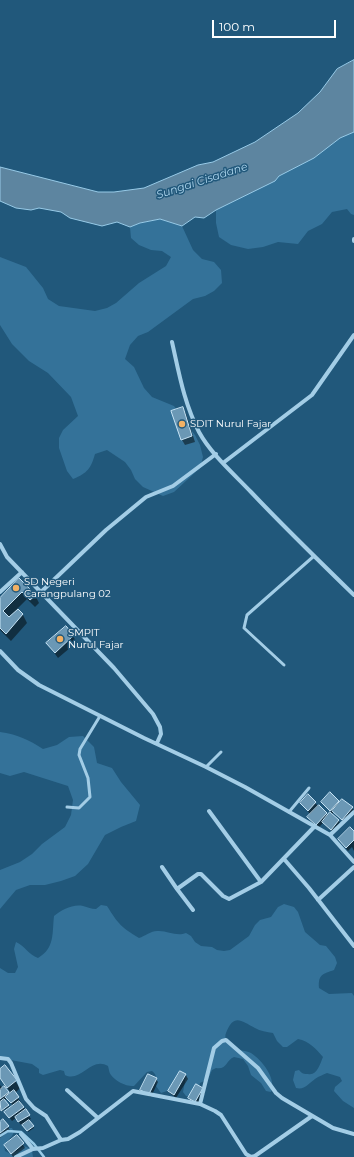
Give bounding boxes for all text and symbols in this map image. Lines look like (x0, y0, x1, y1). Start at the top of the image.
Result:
scale bar (214, 12, 338, 38)
text: 100 m (219, 19, 255, 34)
water label: Sungai Cisadane (155, 160, 249, 202)
place label: SDIT Nurul Fajar (190, 418, 271, 430)
marker: SDIT Nurul Fajar (177, 419, 187, 429)
place label: SD Negeri Carangpulang 02 (24, 576, 111, 600)
marker: SD Negeri Carangpulang 02 (11, 583, 21, 593)
place label: SMPIT Nurul Fajar (68, 627, 124, 650)
marker: SMPIT Nurul Fajar (55, 634, 65, 644)

